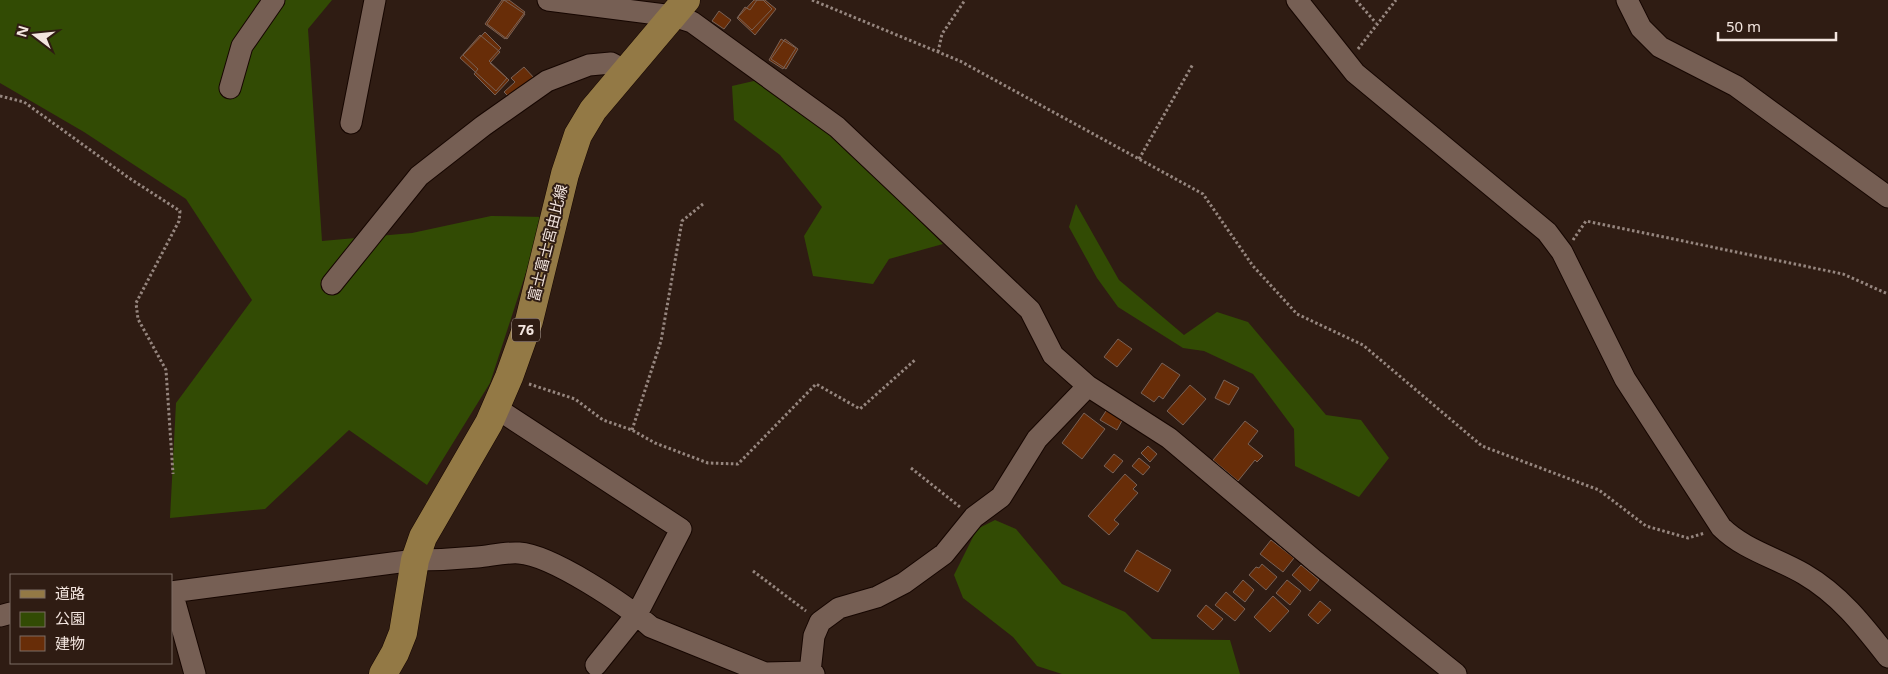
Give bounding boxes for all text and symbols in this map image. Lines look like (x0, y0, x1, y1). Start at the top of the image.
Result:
north arrow (10, 10, 60, 60)
scale bar (1718, 10, 1836, 42)
text: 50 m (1726, 16, 1761, 36)
text: N (11, 23, 33, 39)
street label: 富士富士宮由比線 (523, 182, 571, 303)
road number: 76 (512, 318, 540, 342)
legend (10, 574, 172, 664)
text: 道路 (55, 583, 85, 603)
text: 公園 (55, 608, 85, 628)
text: 建物 (55, 633, 85, 653)

